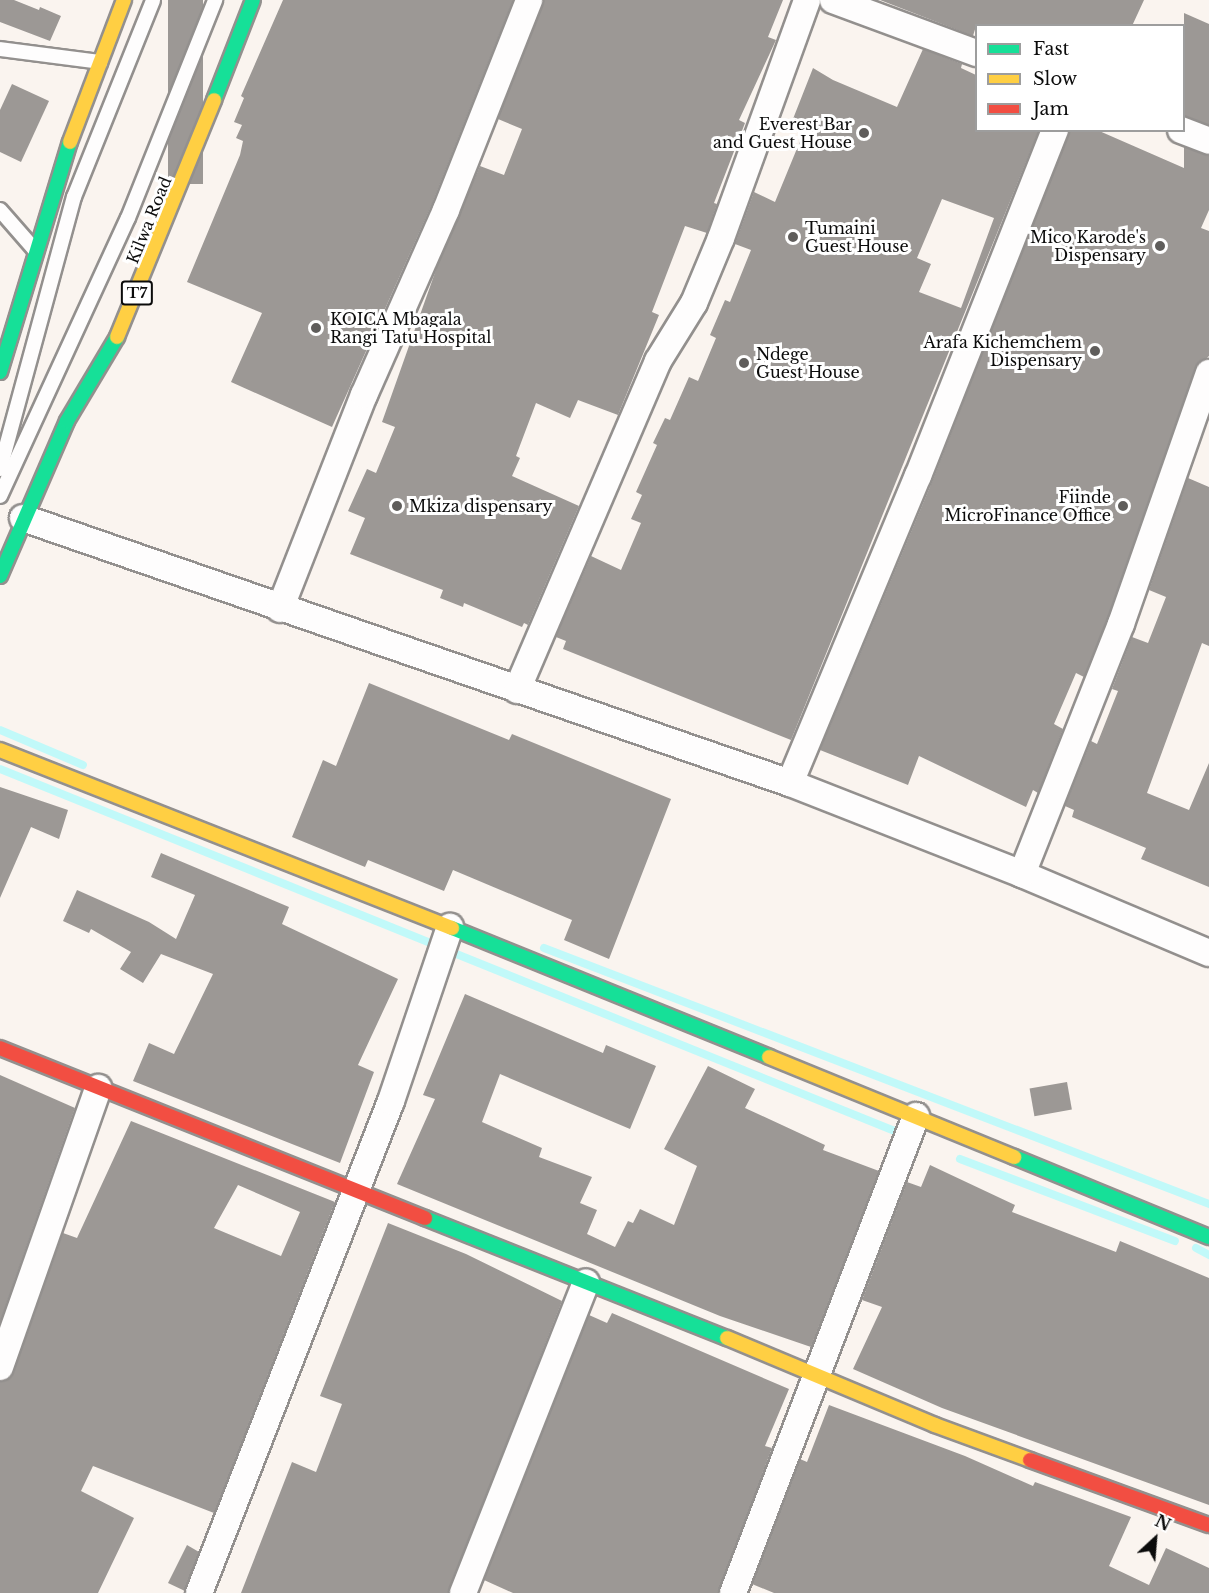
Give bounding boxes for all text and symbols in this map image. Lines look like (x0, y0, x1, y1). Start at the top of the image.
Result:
legend (975, 24, 1185, 132)
text: Fast (1033, 38, 1069, 60)
text: Slow (1033, 68, 1077, 90)
text: Jam (1033, 98, 1069, 120)
place label: Everest Bar and Guest House (713, 114, 852, 152)
marker: Everest Bar and Guest House (857, 126, 871, 140)
street label: Kilwa Road (123, 174, 175, 266)
place label: Tumaini Guest House (805, 218, 909, 256)
place label: Mico Karode's Dispensary (1030, 227, 1146, 265)
marker: Tumaini Guest House (786, 230, 800, 244)
marker: Mico Karode's Dispensary (1151, 237, 1169, 255)
road number: T7 (120, 281, 154, 305)
place label: KOICA Mbagala Rangi Tatu Hospital (330, 309, 492, 347)
marker: KOICA Mbagala Rangi Tatu Hospital (307, 319, 325, 337)
place label: Arafa Kichemchem Dispensary (923, 332, 1082, 370)
marker: Arafa Kichemchem Dispensary (1086, 342, 1104, 360)
place label: Ndege Guest House (756, 344, 860, 382)
marker: Ndege Guest House (737, 356, 751, 370)
place label: Fiinde MicroFinance Office (944, 487, 1111, 525)
place label: Mkiza dispensary (409, 496, 553, 516)
marker: Mkiza dispensary (390, 499, 404, 513)
marker: Fiinde MicroFinance Office (1116, 499, 1130, 513)
north arrow (1125, 1509, 1185, 1569)
text: N (1152, 1511, 1174, 1535)

